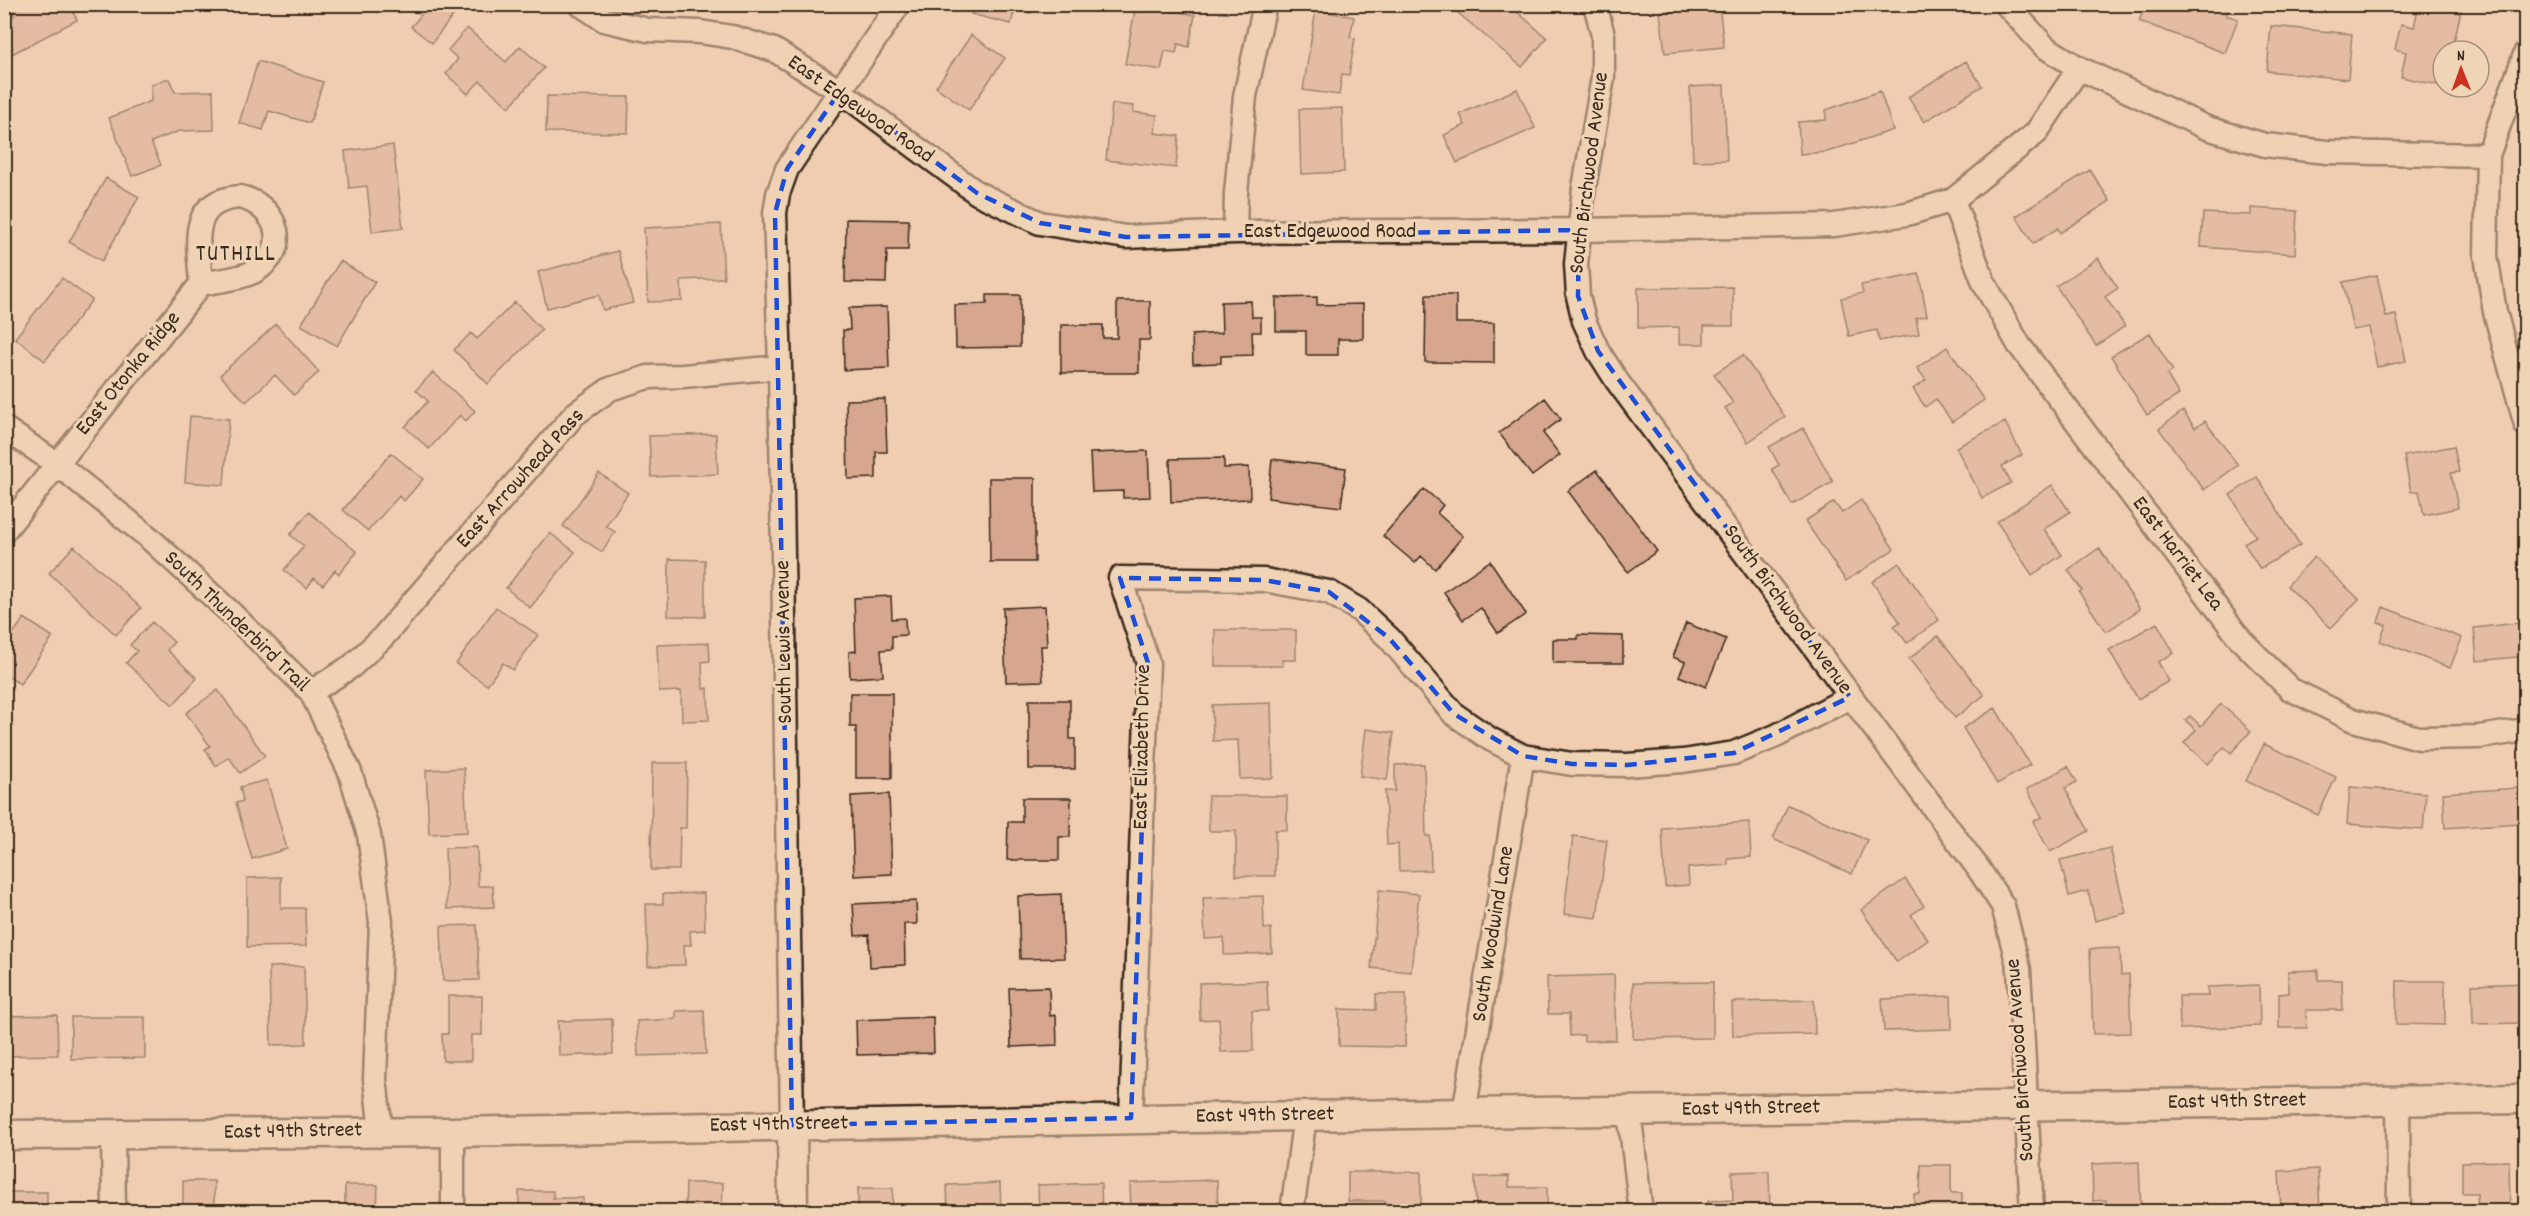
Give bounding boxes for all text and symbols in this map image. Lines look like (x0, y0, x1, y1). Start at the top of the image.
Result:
north arrow (2431, 39, 2491, 99)
text: N (2457, 45, 2465, 68)
street label: East Edgewood Road (780, 48, 940, 172)
street label: South Birchwood Avenue (1562, 70, 1618, 276)
street label: East Edgewood Road (1244, 217, 1416, 248)
district label: TUTHILL (196, 238, 276, 272)
street label: East Otonka Ridge (69, 305, 189, 443)
street label: East Arrowhead Pass (449, 402, 593, 556)
street label: East Harriet Lea (2124, 490, 2231, 618)
street label: South Birchwood Avenue (1715, 519, 1859, 701)
street label: South Thunderbird Trail (156, 544, 316, 700)
street label: South Lewis Avenue (768, 560, 802, 724)
street label: East Elizabeth Drive (1126, 664, 1160, 830)
street label: South Woodwind Lane (1465, 844, 1523, 1024)
street label: South Birchwood Avenue (1998, 958, 2044, 1162)
street label: East 49th Street (2167, 1085, 2307, 1119)
street label: East 49th Street (1681, 1092, 1821, 1126)
street label: East 49th Street (1195, 1099, 1335, 1133)
street label: East 49th Street (709, 1108, 849, 1142)
street label: East 49th Street (223, 1115, 363, 1149)

